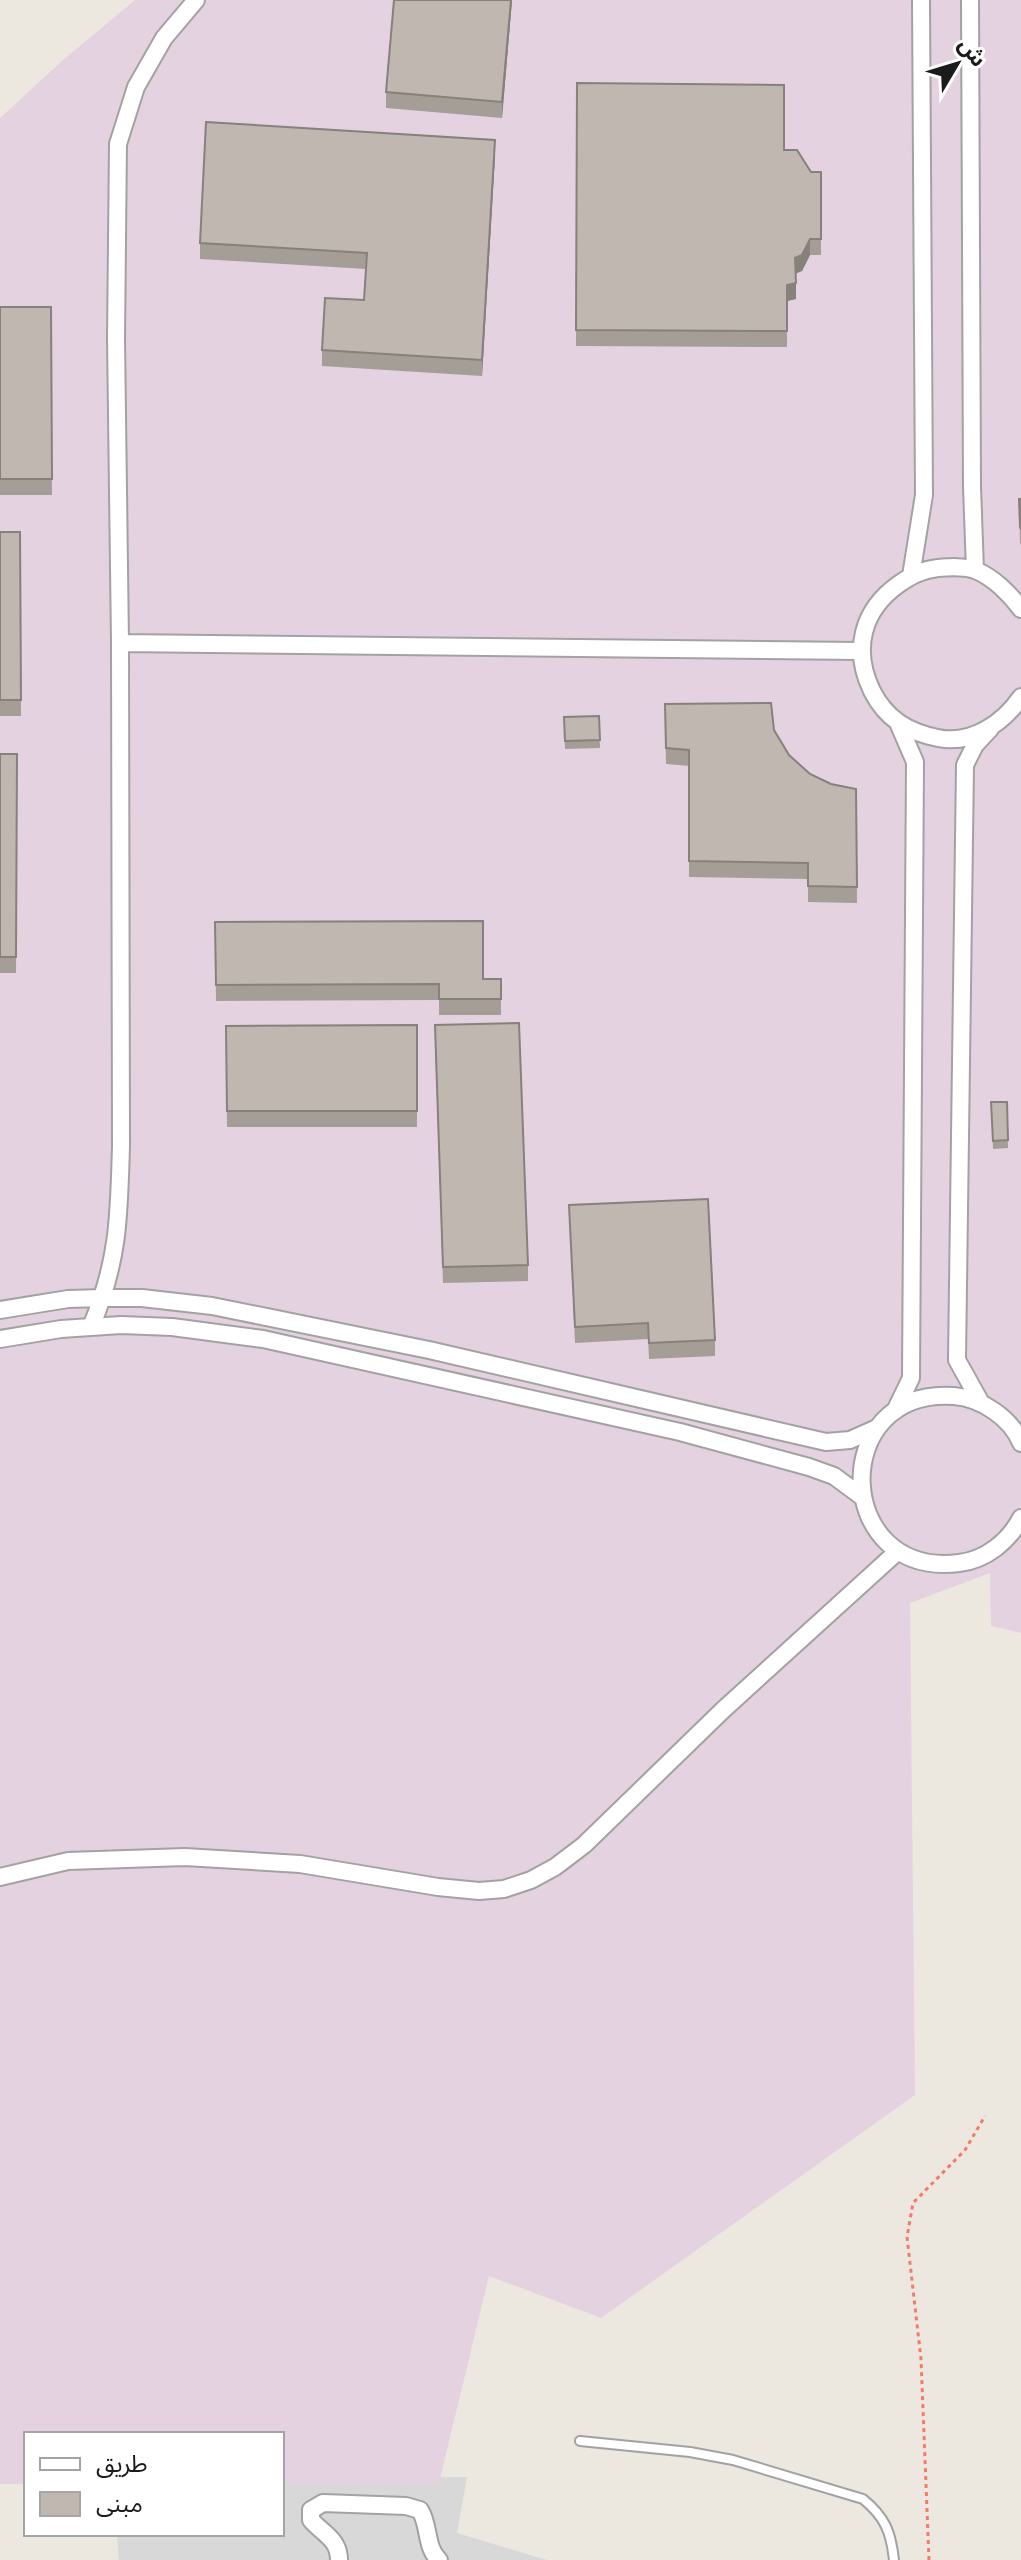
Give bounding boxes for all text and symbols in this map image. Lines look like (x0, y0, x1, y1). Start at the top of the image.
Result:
north arrow (917, 24, 997, 104)
text: ش (952, 32, 992, 72)
legend (24, 2432, 284, 2536)
text: طريق (96, 2449, 148, 2479)
text: مبنى (96, 2489, 143, 2519)

